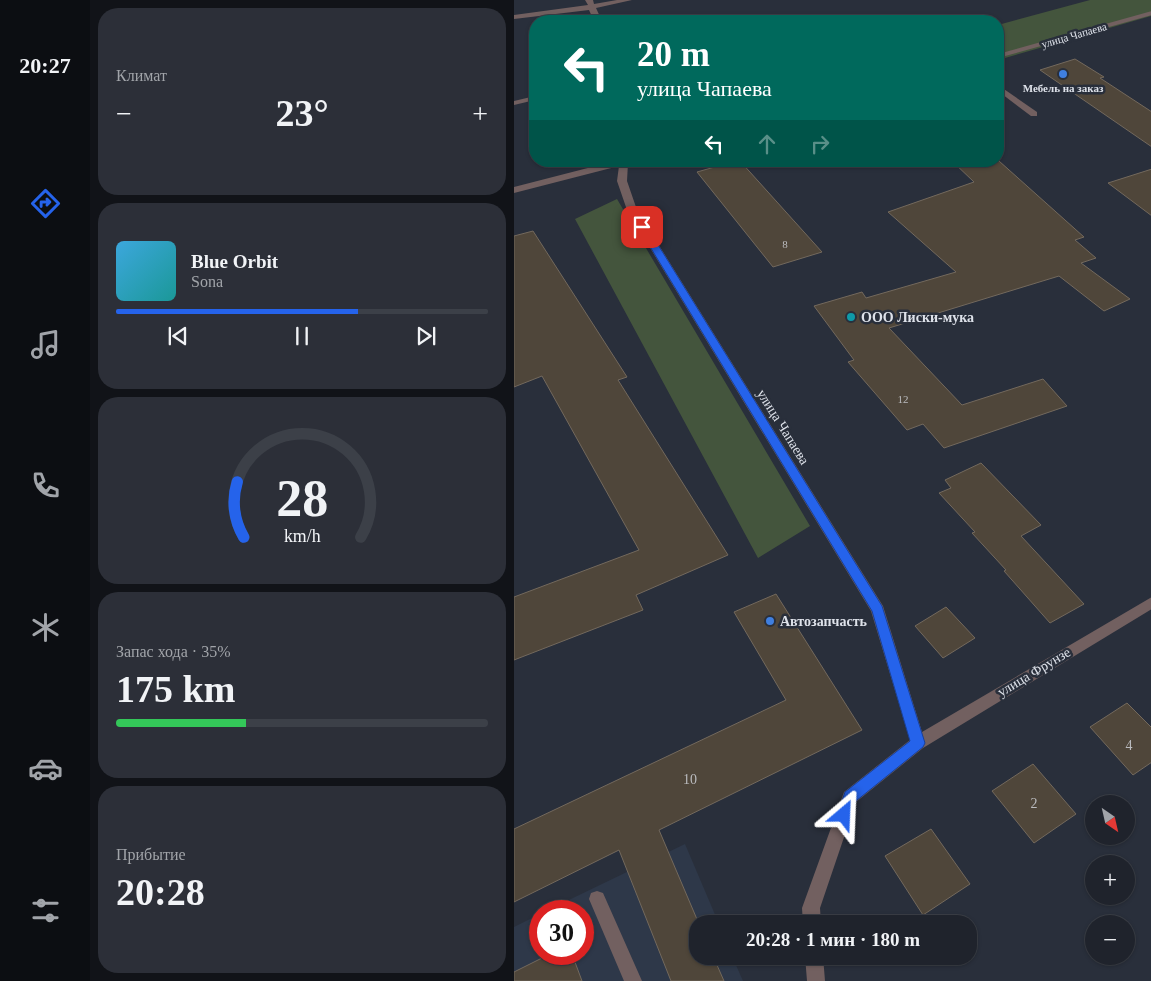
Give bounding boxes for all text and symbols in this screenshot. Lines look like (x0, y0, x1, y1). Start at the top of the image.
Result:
street label: улица Чапаева (1040, 20, 1108, 50)
icon: left (554, 35, 619, 100)
text: 20 m (637, 35, 710, 74)
text: 20:27 (19, 53, 71, 78)
text: Климат (116, 67, 167, 84)
marker: Мебель на заказ (1057, 68, 1069, 80)
text: улица Чапаева (637, 76, 772, 101)
place label: Мебель на заказ (1023, 82, 1104, 94)
text: 23° (275, 92, 329, 134)
text: − (116, 98, 132, 129)
text: + (472, 98, 488, 129)
icon: left (700, 130, 728, 158)
icon: ahead (753, 130, 781, 158)
icon: right (806, 130, 834, 158)
icon: directions (28, 186, 63, 221)
pin (621, 206, 663, 248)
icon: arrive (628, 213, 656, 241)
house number: 8 (782, 238, 788, 250)
text: Blue Orbit (191, 251, 278, 272)
text: Sona (191, 273, 223, 290)
place label: ООО Лиски-мука (861, 310, 974, 325)
marker: ООО Лиски-мука (845, 311, 857, 323)
icon: previous (164, 322, 192, 350)
icon: pause (288, 322, 316, 350)
icon: next (412, 322, 440, 350)
icon: music (28, 327, 63, 362)
street label: улица Чапаева (754, 387, 812, 468)
house number: 12 (898, 393, 909, 405)
icon: phone (28, 468, 63, 503)
text: 28 (276, 470, 328, 527)
text: km/h (284, 526, 320, 546)
icon: climate (28, 610, 63, 645)
place label: Автозапчасть (780, 614, 868, 629)
marker: Автозапчасть (764, 615, 776, 627)
text: Запас хода · 35% (116, 643, 231, 660)
street label: улица Фрунзе (995, 644, 1073, 700)
text: 175 km (116, 668, 235, 710)
house number: 4 (1126, 738, 1133, 753)
icon: car (28, 751, 63, 786)
house number: 10 (683, 772, 697, 787)
position arrow (817, 788, 869, 840)
north arrow (1085, 795, 1135, 845)
map controls (1085, 795, 1135, 965)
house number: 2 (1031, 796, 1038, 811)
text: Прибытие (116, 846, 186, 863)
button: + (1085, 855, 1135, 905)
text: 20:28 (116, 871, 205, 913)
icon: filters (28, 893, 63, 928)
speed limit sign: 30 (529, 900, 594, 965)
button: − (1085, 915, 1135, 965)
text: 20:28 · 1 мин · 180 m (746, 929, 920, 950)

